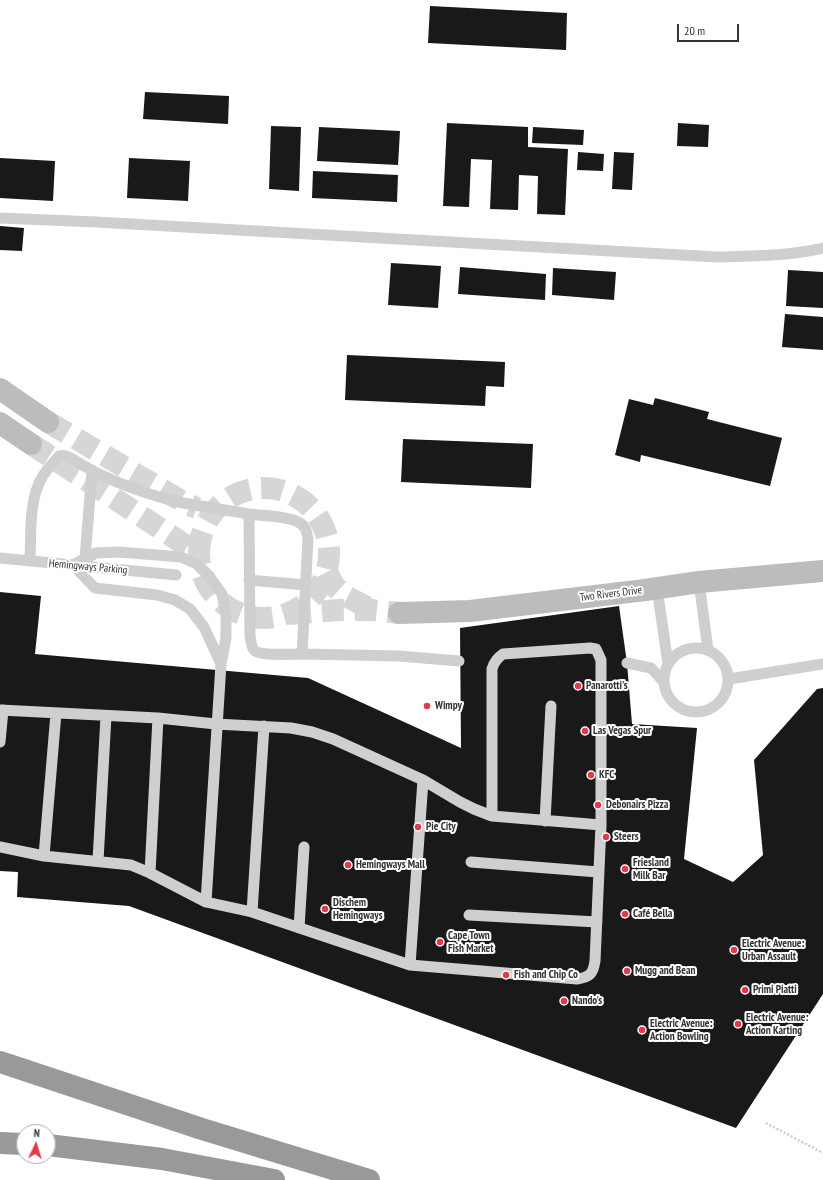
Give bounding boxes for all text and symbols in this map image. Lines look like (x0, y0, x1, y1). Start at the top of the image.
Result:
scale bar (679, 16, 741, 42)
text: 20 m (684, 23, 705, 38)
street label: Hemingways Parking (48, 557, 128, 577)
street label: Two Rivers Drive (579, 584, 643, 604)
place label: Panarotti's (586, 679, 628, 693)
marker: Panarotti's (573, 681, 583, 691)
place label: Wimpy (435, 699, 462, 713)
marker: Wimpy (422, 701, 432, 711)
place label: Las Vegas Spur (593, 724, 651, 738)
marker: Las Vegas Spur (580, 726, 590, 736)
place label: KFC (599, 768, 614, 782)
marker: KFC (586, 770, 596, 780)
place label: Debonairs Pizza (606, 798, 668, 812)
marker: Debonairs Pizza (593, 800, 603, 810)
place label: Pie City (426, 820, 456, 834)
marker: Pie City (413, 822, 423, 832)
place label: Steers (614, 830, 639, 844)
marker: Steers (601, 832, 611, 842)
place label: Friesland Milk Bar (633, 856, 669, 882)
place label: Hemingways Mall (356, 858, 425, 872)
marker: Hemingways Mall (343, 860, 353, 870)
marker: Friesland Milk Bar (620, 864, 630, 874)
place label: Dischem Hemingways (333, 896, 382, 922)
marker: Dischem Hemingways (320, 904, 330, 914)
place label: Café Bella (633, 907, 672, 921)
marker: Café Bella (620, 909, 630, 919)
place label: Cape Town Fish Market (448, 929, 494, 955)
marker: Cape Town Fish Market (435, 937, 445, 947)
place label: Electric Avenue: Urban Assault (742, 937, 804, 963)
marker: Electric Avenue: Urban Assault (729, 945, 739, 955)
place label: Mugg and Bean (635, 964, 695, 978)
marker: Mugg and Bean (622, 966, 632, 976)
place label: Fish and Chip Co (514, 968, 578, 982)
marker: Fish and Chip Co (501, 970, 511, 980)
place label: Primi Piatti (753, 983, 797, 997)
marker: Primi Piatti (740, 985, 750, 995)
place label: Nando's (572, 994, 602, 1008)
marker: Nando's (559, 996, 569, 1006)
place label: Electric Avenue: Action Karting (746, 1011, 808, 1037)
place label: Electric Avenue: Action Bowling (650, 1017, 712, 1043)
marker: Electric Avenue: Action Karting (733, 1019, 743, 1029)
marker: Electric Avenue: Action Bowling (637, 1025, 647, 1035)
north arrow (16, 1124, 56, 1164)
text: N (33, 1126, 40, 1140)

